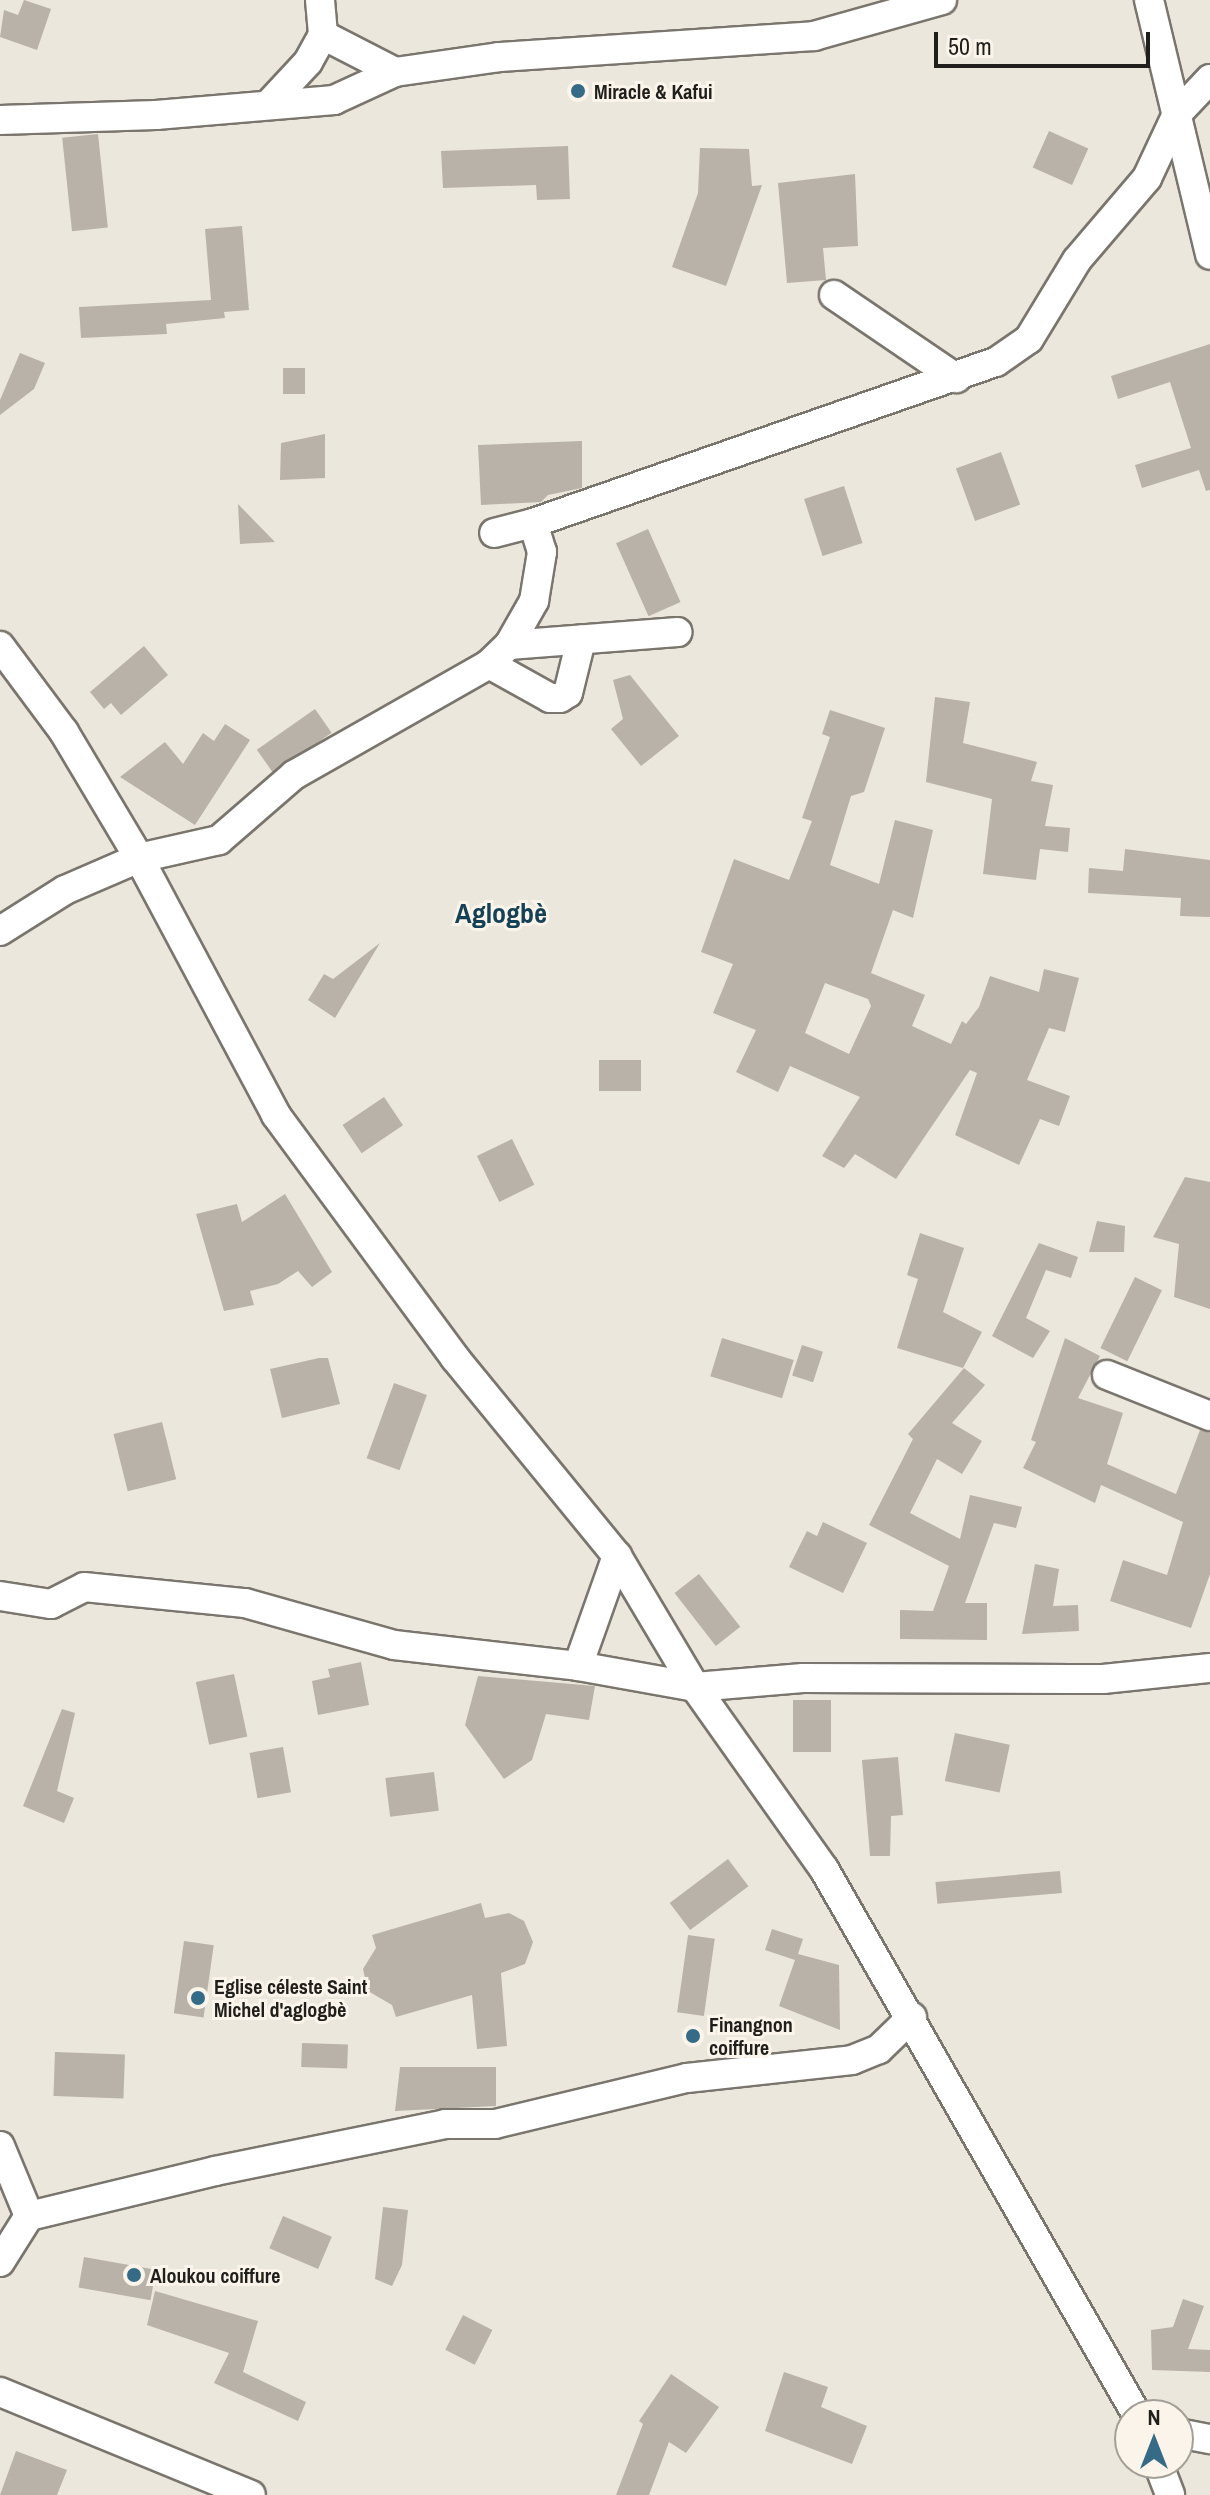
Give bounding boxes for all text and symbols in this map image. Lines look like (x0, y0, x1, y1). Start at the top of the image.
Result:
scale bar (938, 16, 1154, 66)
text: 50 m (948, 30, 992, 62)
place label: Miracle & Kafui (594, 79, 712, 103)
marker: Miracle & Kafui (569, 82, 587, 100)
district label: Aglogbè (455, 896, 547, 930)
place label: Eglise céleste Saint Michel d'aglogbè (214, 1974, 367, 2021)
marker: Eglise céleste Saint Michel d'aglogbè (189, 1989, 207, 2007)
place label: Finangnon coiffure (709, 2012, 793, 2059)
marker: Finangnon coiffure (684, 2027, 702, 2045)
place label: Aloukou coiffure (150, 2263, 280, 2287)
marker: Aloukou coiffure (125, 2266, 143, 2284)
north arrow (1114, 2399, 1194, 2479)
text: N (1147, 2402, 1161, 2432)

